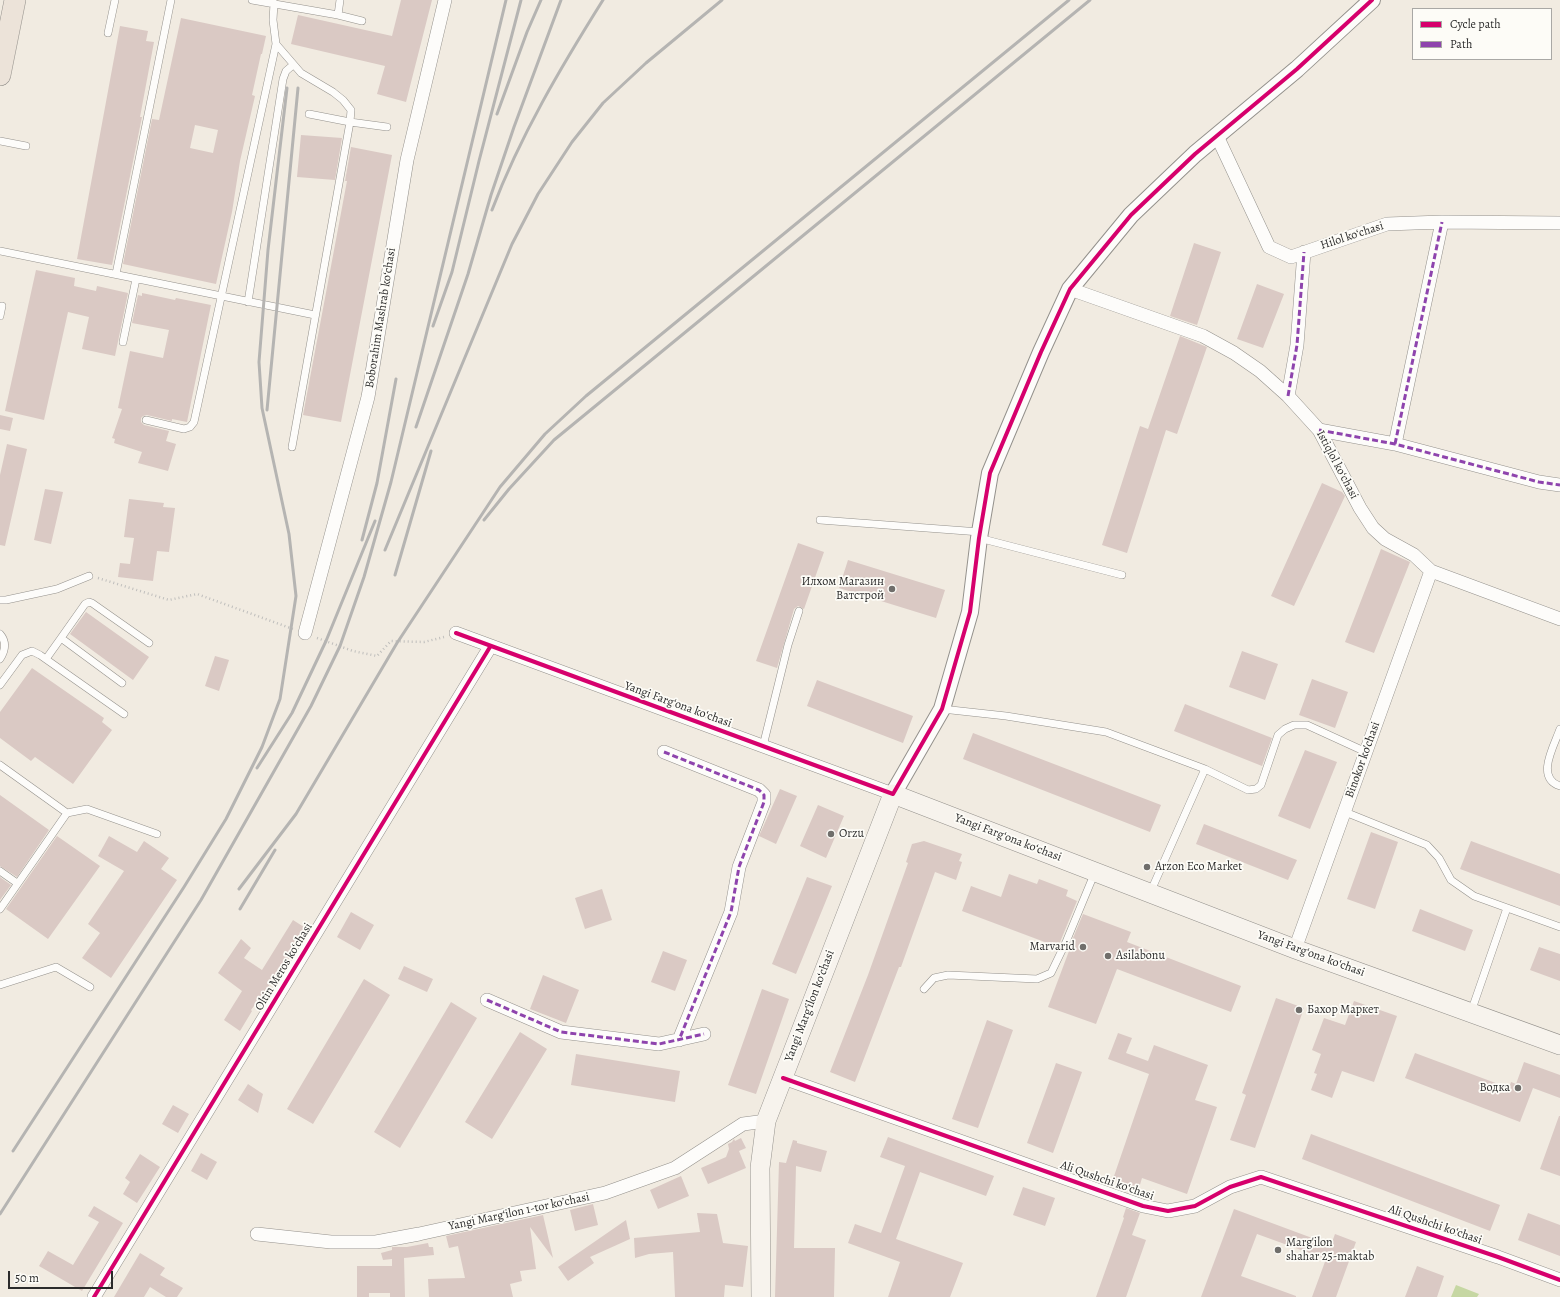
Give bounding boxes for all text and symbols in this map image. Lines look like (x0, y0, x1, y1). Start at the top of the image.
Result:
legend (1412, 8, 1552, 60)
text: Cycle path (1450, 16, 1501, 32)
text: Path (1450, 36, 1472, 52)
street label: Hilol koʻchasi (1319, 219, 1385, 253)
street label: Boborahim Mashrab koʻchasi (363, 247, 399, 389)
street label: Istiqlol koʻchasi (1313, 428, 1361, 502)
place label: Илхом Магазин Ватстрой (802, 575, 884, 603)
marker: Илхом Магазин Ватстрой (887, 584, 897, 594)
street label: Yangi Fargʻona koʻchasi (622, 679, 734, 731)
street label: Binokor ko'chasi (1343, 720, 1383, 800)
street label: Yangi Fargʻona koʻchasi (953, 811, 1063, 865)
place label: Orzu (839, 827, 864, 841)
marker: Orzu (826, 829, 836, 839)
place label: Arzon Eco Market (1155, 860, 1242, 874)
marker: Arzon Eco Market (1142, 862, 1152, 872)
street label: Oltin Meros koʻchasi (252, 921, 316, 1013)
street label: Yangi Fargʻona koʻchasi (1255, 928, 1367, 980)
place label: Marvarid (1029, 940, 1075, 954)
marker: Marvarid (1078, 942, 1088, 952)
street label: Yangi Margʻilon koʻchasi (782, 948, 838, 1064)
place label: Asilabonu (1116, 949, 1165, 963)
marker: Asilabonu (1103, 951, 1113, 961)
place label: Бахор Маркет (1307, 1003, 1379, 1017)
marker: Бахор Маркет (1294, 1005, 1304, 1015)
place label: Водка (1479, 1081, 1510, 1095)
marker: Водка (1513, 1083, 1523, 1093)
street label: Ali Qushchi koʻchasi (1058, 1158, 1156, 1204)
street label: Yangi Margʻilon 1-tor koʼchasi (447, 1190, 591, 1234)
street label: Ali Qushchi koʻchasi (1386, 1202, 1484, 1248)
place label: Marg'ilon shahar 25-maktab (1286, 1236, 1374, 1264)
marker: Marg'ilon shahar 25-maktab (1273, 1245, 1283, 1255)
scale bar (10, 1263, 115, 1289)
text: 50 m (15, 1270, 39, 1286)

